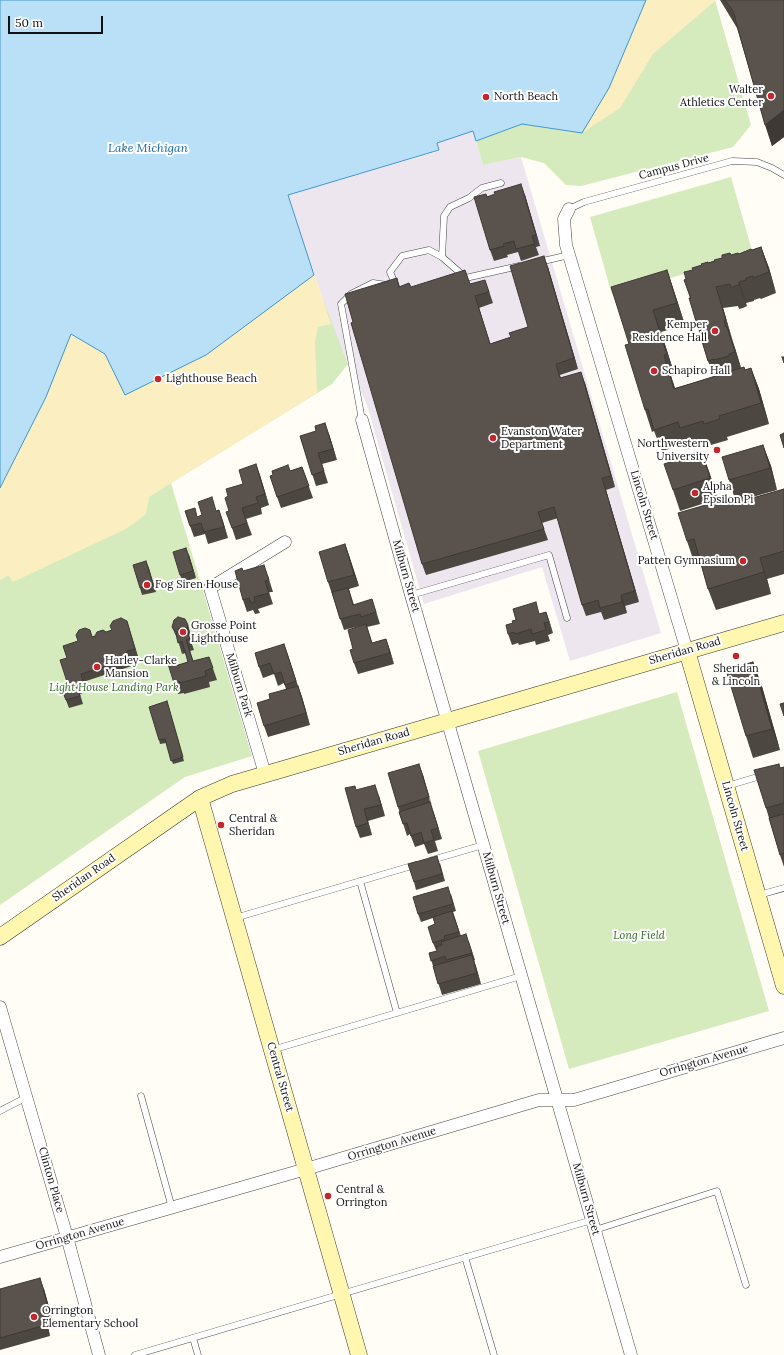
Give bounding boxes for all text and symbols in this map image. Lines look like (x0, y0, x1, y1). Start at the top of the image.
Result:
scale bar (10, 8, 105, 34)
text: 50 m (15, 15, 43, 30)
place label: Walter Athletics Center (680, 83, 763, 109)
place label: North Beach (494, 90, 558, 104)
marker: Walter Athletics Center (766, 91, 776, 101)
marker: North Beach (481, 92, 491, 102)
water label: Lake Michigan (108, 142, 188, 156)
street label: Campus Drive (638, 151, 710, 183)
place label: Kemper Residence Hall (632, 318, 707, 344)
marker: Kemper Residence Hall (710, 326, 720, 336)
place label: Schapiro Hall (662, 364, 730, 378)
marker: Schapiro Hall (649, 366, 659, 376)
place label: Lighthouse Beach (166, 372, 257, 386)
marker: Lighthouse Beach (153, 374, 163, 384)
place label: Evanston Water Department (501, 425, 582, 451)
marker: Evanston Water Department (488, 433, 498, 443)
place label: Northwestern University (637, 437, 709, 463)
marker: Northwestern University (712, 445, 722, 455)
street label: Lincoln Street (627, 469, 661, 541)
place label: Alpha Epsilon Pi (703, 480, 753, 506)
marker: Alpha Epsilon Pi (690, 488, 700, 498)
street label: Milburn Street (389, 538, 423, 614)
place label: Patten Gymnasium (638, 554, 735, 568)
marker: Patten Gymnasium (738, 556, 748, 566)
place label: Fog Siren House (155, 578, 238, 592)
marker: Fog Siren House (142, 580, 152, 590)
place label: Grosse Point Lighthouse (191, 619, 256, 645)
marker: Grosse Point Lighthouse (178, 627, 188, 637)
street label: Sheridan Road (648, 634, 722, 668)
street label: Milburn Park (223, 651, 255, 719)
marker: Sheridan & Lincoln (731, 651, 741, 661)
place label: Harley-Clarke Mansion (105, 654, 177, 680)
marker: Harley-Clarke Mansion (92, 662, 102, 672)
place label: Sheridan & Lincoln (712, 662, 760, 688)
park label: Light House Landing Park (49, 681, 179, 695)
street label: Sheridan Road (337, 725, 411, 759)
street label: Lincoln Street (719, 780, 751, 852)
place label: Central & Sheridan (229, 812, 277, 838)
marker: Central & Sheridan (216, 820, 226, 830)
street label: Milburn Street (479, 850, 513, 926)
street label: Sheridan Road (50, 851, 118, 905)
park label: Long Field (613, 929, 665, 943)
street label: Central Street (264, 1041, 296, 1113)
street label: Orrington Avenue (658, 1042, 750, 1080)
street label: Orrington Avenue (346, 1124, 438, 1164)
street label: Clinton Place (35, 1146, 67, 1214)
street label: Milburn Street (569, 1161, 603, 1237)
place label: Central & Orrington (336, 1183, 387, 1209)
marker: Central & Orrington (323, 1191, 333, 1201)
street label: Orrington Avenue (34, 1215, 126, 1253)
place label: Orrington Elementary School (42, 1304, 138, 1330)
marker: Orrington Elementary School (29, 1312, 39, 1322)

